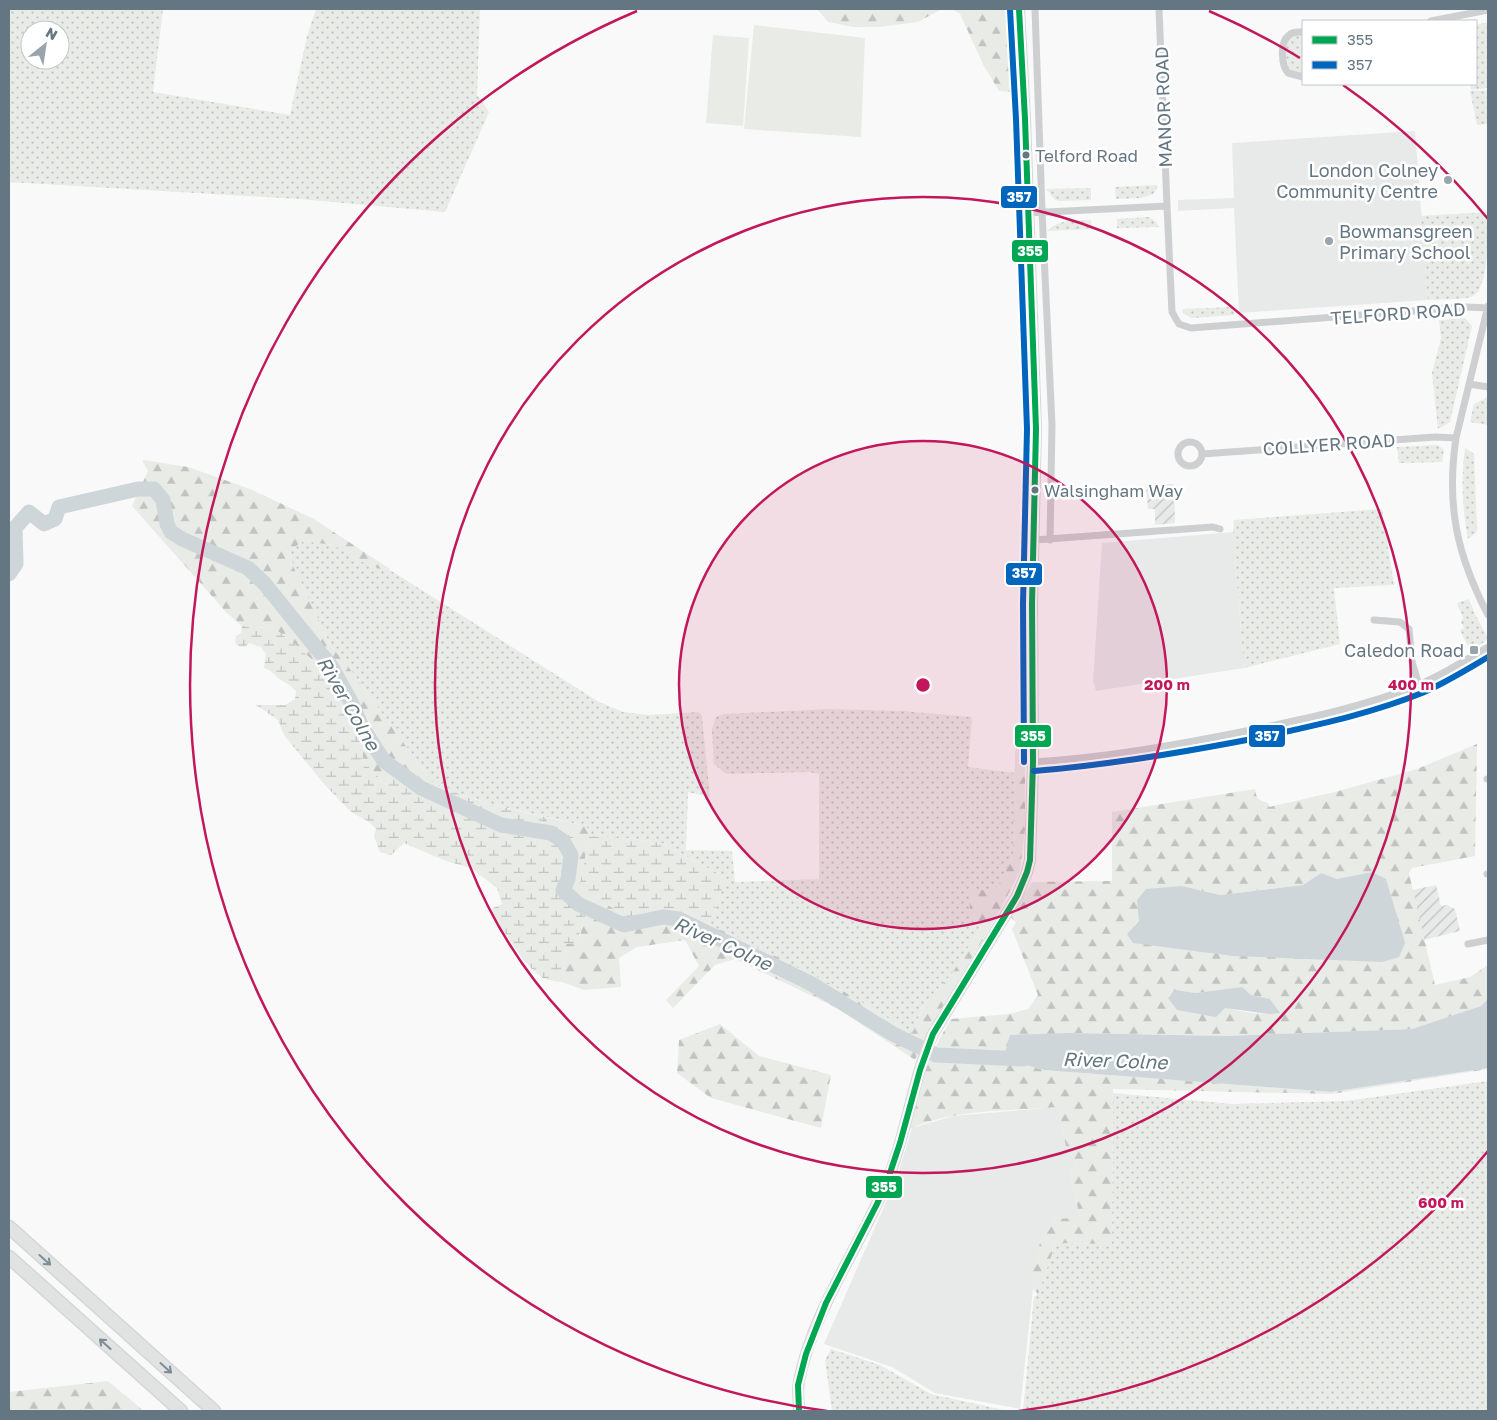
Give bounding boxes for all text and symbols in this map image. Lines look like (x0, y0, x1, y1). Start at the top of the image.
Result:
north arrow (20, 20, 70, 70)
legend (1302, 20, 1477, 85)
text: N (43, 23, 61, 43)
text: 355 (1347, 30, 1373, 48)
street label: MANOR ROAD (1150, 46, 1176, 168)
text: 357 (1347, 55, 1372, 73)
place label: Telford Road (1035, 145, 1138, 166)
marker: Telford Road (1021, 150, 1031, 160)
place label: London Colney Community Centre (1276, 159, 1438, 202)
marker: London Colney Community Centre (1442, 174, 1454, 186)
line badge: 357 (1000, 185, 1038, 209)
text: 357 (1007, 188, 1032, 205)
place label: Bowmansgreen Primary School (1339, 220, 1473, 263)
marker: Bowmansgreen Primary School (1323, 235, 1335, 247)
line badge: 355 (1011, 239, 1049, 263)
text: 355 (1017, 242, 1043, 259)
street label: TELFORD ROAD (1330, 297, 1466, 329)
street label: COLLYER ROAD (1262, 428, 1396, 460)
place label: Walsingham Way (1044, 480, 1183, 501)
marker: Walsingham Way (1030, 485, 1040, 495)
line badge: 357 (1005, 562, 1043, 586)
text: 357 (1012, 564, 1037, 581)
place label: Caledon Road (1344, 639, 1464, 661)
marker: Caledon Road (1468, 644, 1480, 656)
water label: River Colne (313, 652, 386, 756)
text: 200 m (1144, 675, 1190, 693)
text: 400 m (1388, 675, 1434, 693)
centre of rings (914, 676, 932, 694)
line badge: 355 (1014, 724, 1052, 748)
line badge: 357 (1248, 724, 1286, 748)
text: 355 (1020, 727, 1046, 744)
text: 357 (1255, 727, 1280, 744)
water label: River Colne (671, 911, 777, 976)
water label: River Colne (1062, 1047, 1170, 1073)
line badge: 355 (865, 1175, 903, 1199)
text: 355 (871, 1178, 897, 1195)
text: 600 m (1418, 1193, 1464, 1211)
one-way arrow (38, 1254, 51, 1266)
one-way arrow (99, 1338, 112, 1349)
one-way arrow (160, 1363, 173, 1374)

